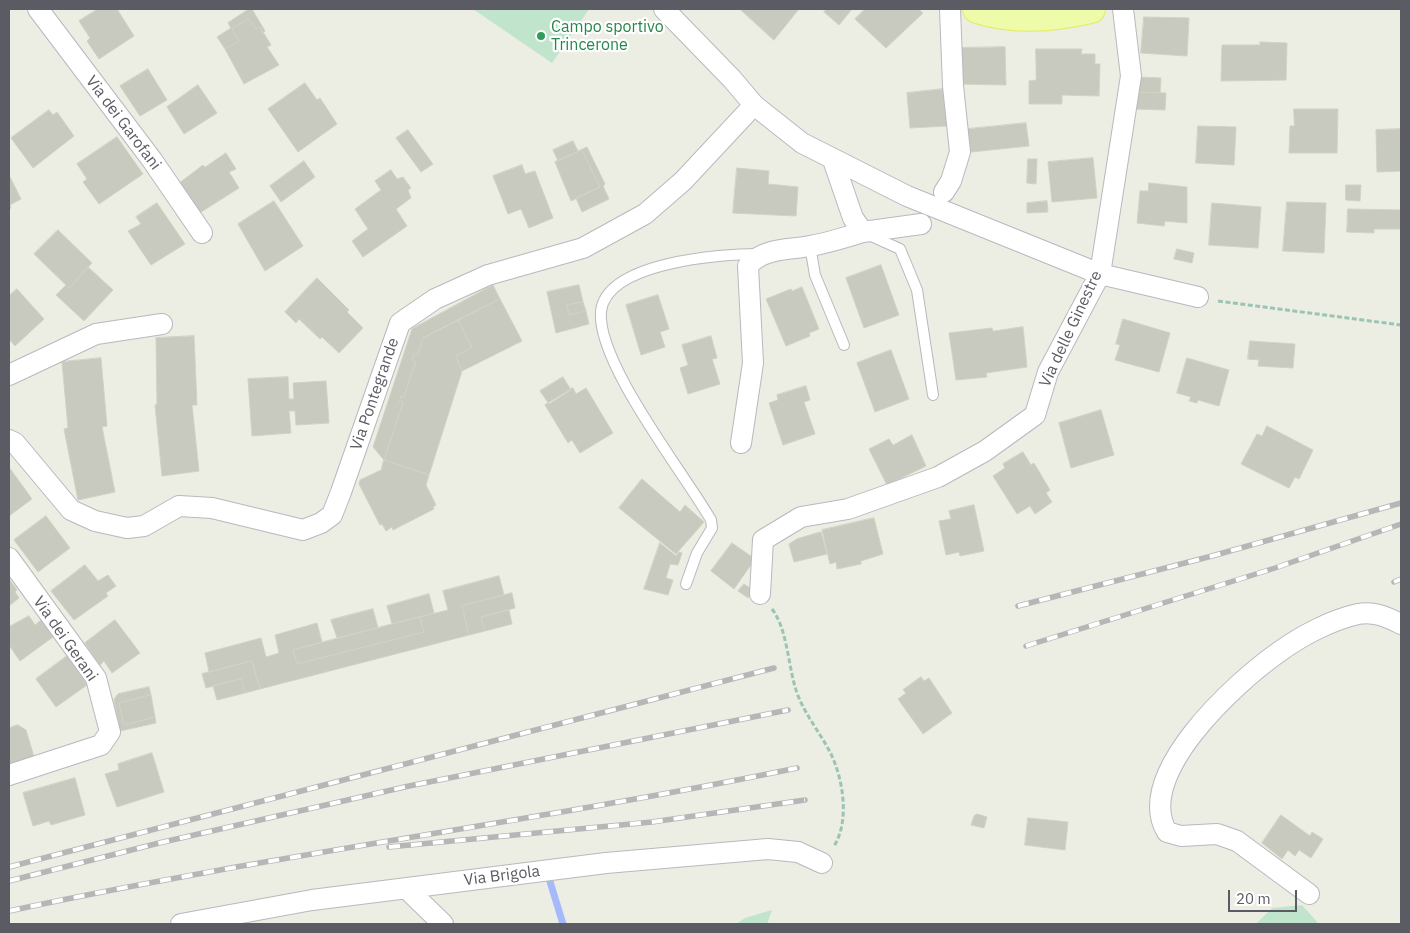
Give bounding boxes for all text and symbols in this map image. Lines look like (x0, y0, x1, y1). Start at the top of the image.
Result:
place label: Campo sportivo Trincerone (551, 17, 664, 55)
marker: Campo sportivo Trincerone (535, 30, 547, 42)
street label: Via dei Garofani (81, 72, 165, 174)
street label: Via delle Ginestre (1036, 268, 1106, 390)
street label: Via Pontegrande (347, 335, 403, 453)
street label: Via dei Gerani (29, 593, 101, 685)
street label: Via Brigola (463, 862, 541, 890)
scale bar (1230, 880, 1299, 912)
text: 20 m (1236, 889, 1271, 908)

